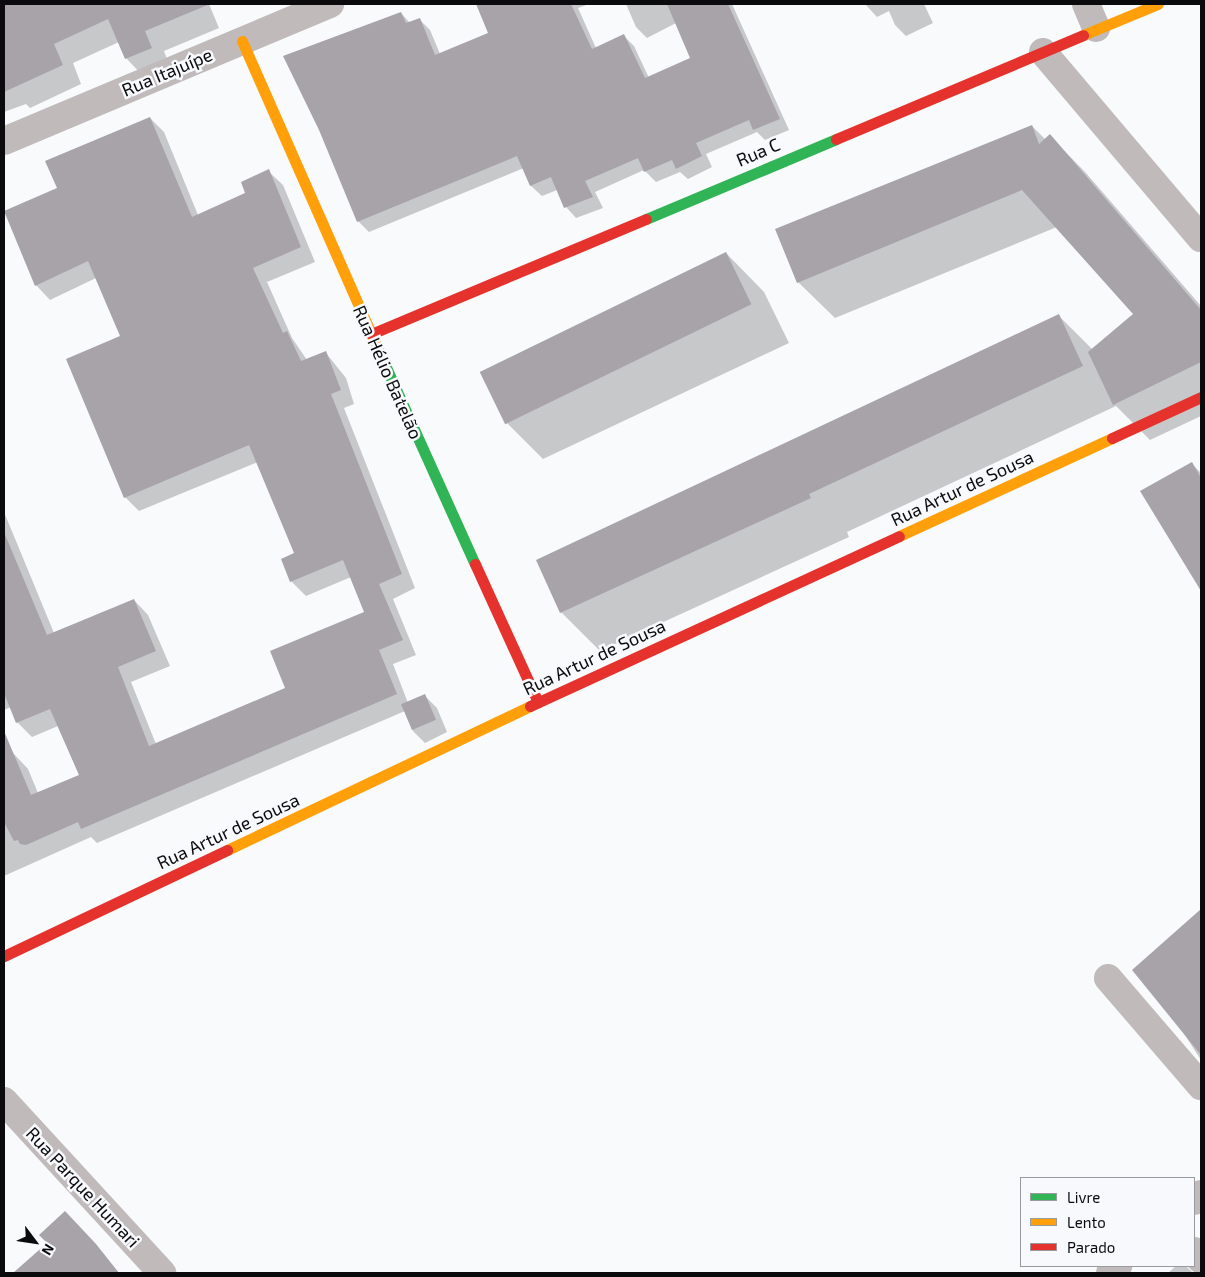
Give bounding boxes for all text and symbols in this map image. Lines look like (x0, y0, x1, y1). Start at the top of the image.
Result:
street label: Rua Itajuípe (119, 43, 215, 101)
street label: Rua C (733, 133, 783, 171)
street label: Rua Hélio Batelão (349, 302, 427, 442)
street label: Rua Artur de Sousa (887, 445, 1037, 531)
street label: Rua Artur de Sousa (519, 614, 669, 700)
street label: Rua Artur de Sousa (153, 788, 303, 874)
street label: Rua Parque Humari (22, 1122, 144, 1252)
legend (1020, 1177, 1195, 1267)
text: Livre (1067, 1188, 1100, 1206)
text: Lento (1067, 1213, 1106, 1231)
north arrow (10, 1217, 60, 1267)
text: Parado (1067, 1238, 1115, 1256)
text: N (38, 1241, 58, 1259)

